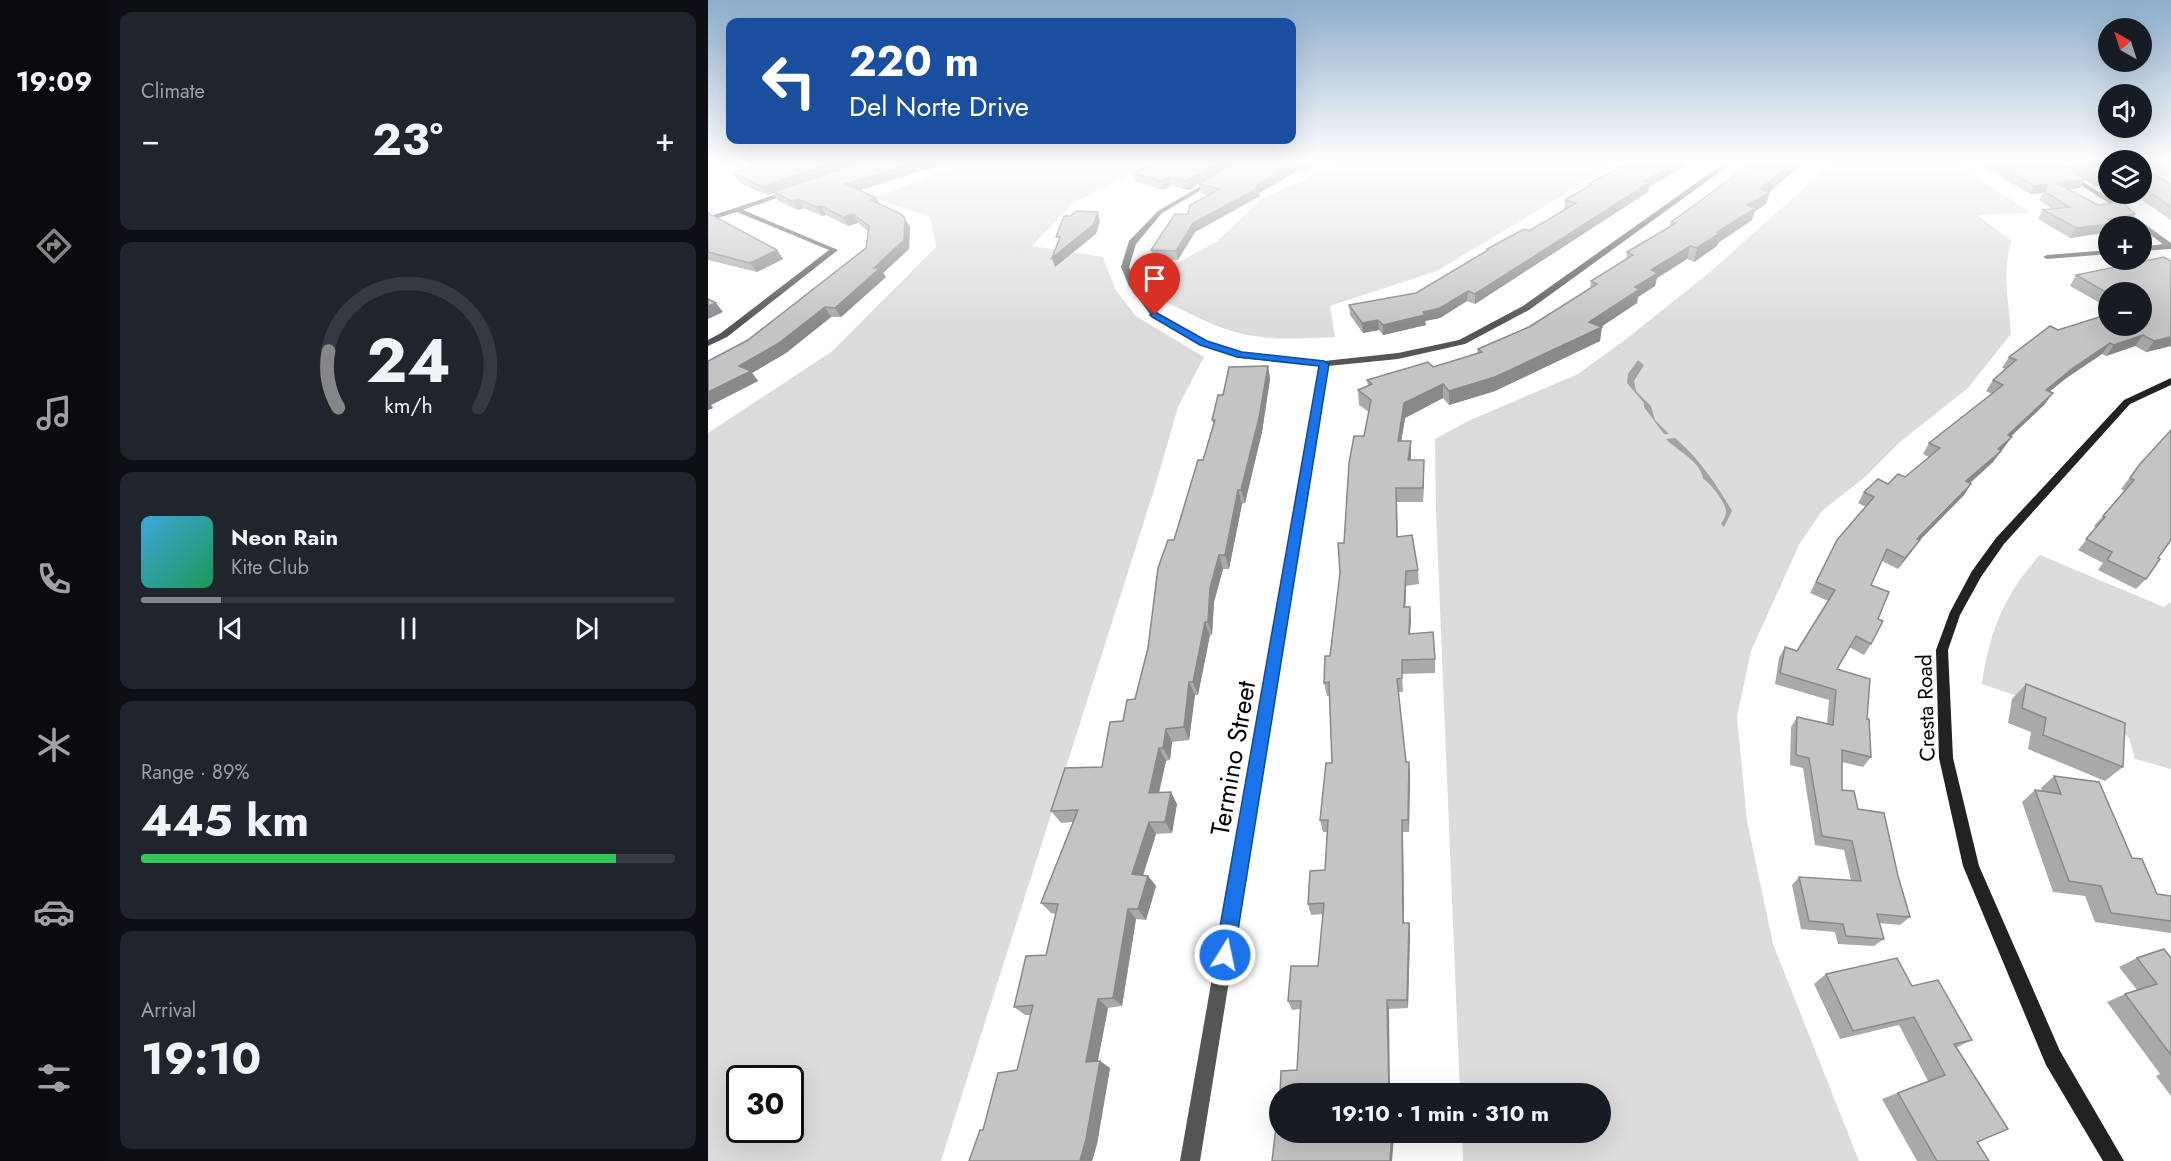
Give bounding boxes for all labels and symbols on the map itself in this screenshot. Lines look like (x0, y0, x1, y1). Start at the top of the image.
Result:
north arrow (2098, 18, 2152, 72)
pin (1129, 253, 1180, 315)
street label: Cresta Road (1909, 654, 1943, 762)
street label: Termino Street (1201, 677, 1265, 838)
position arrow (1193, 923, 1257, 987)
speed limit sign: 30 (726, 1065, 804, 1143)

